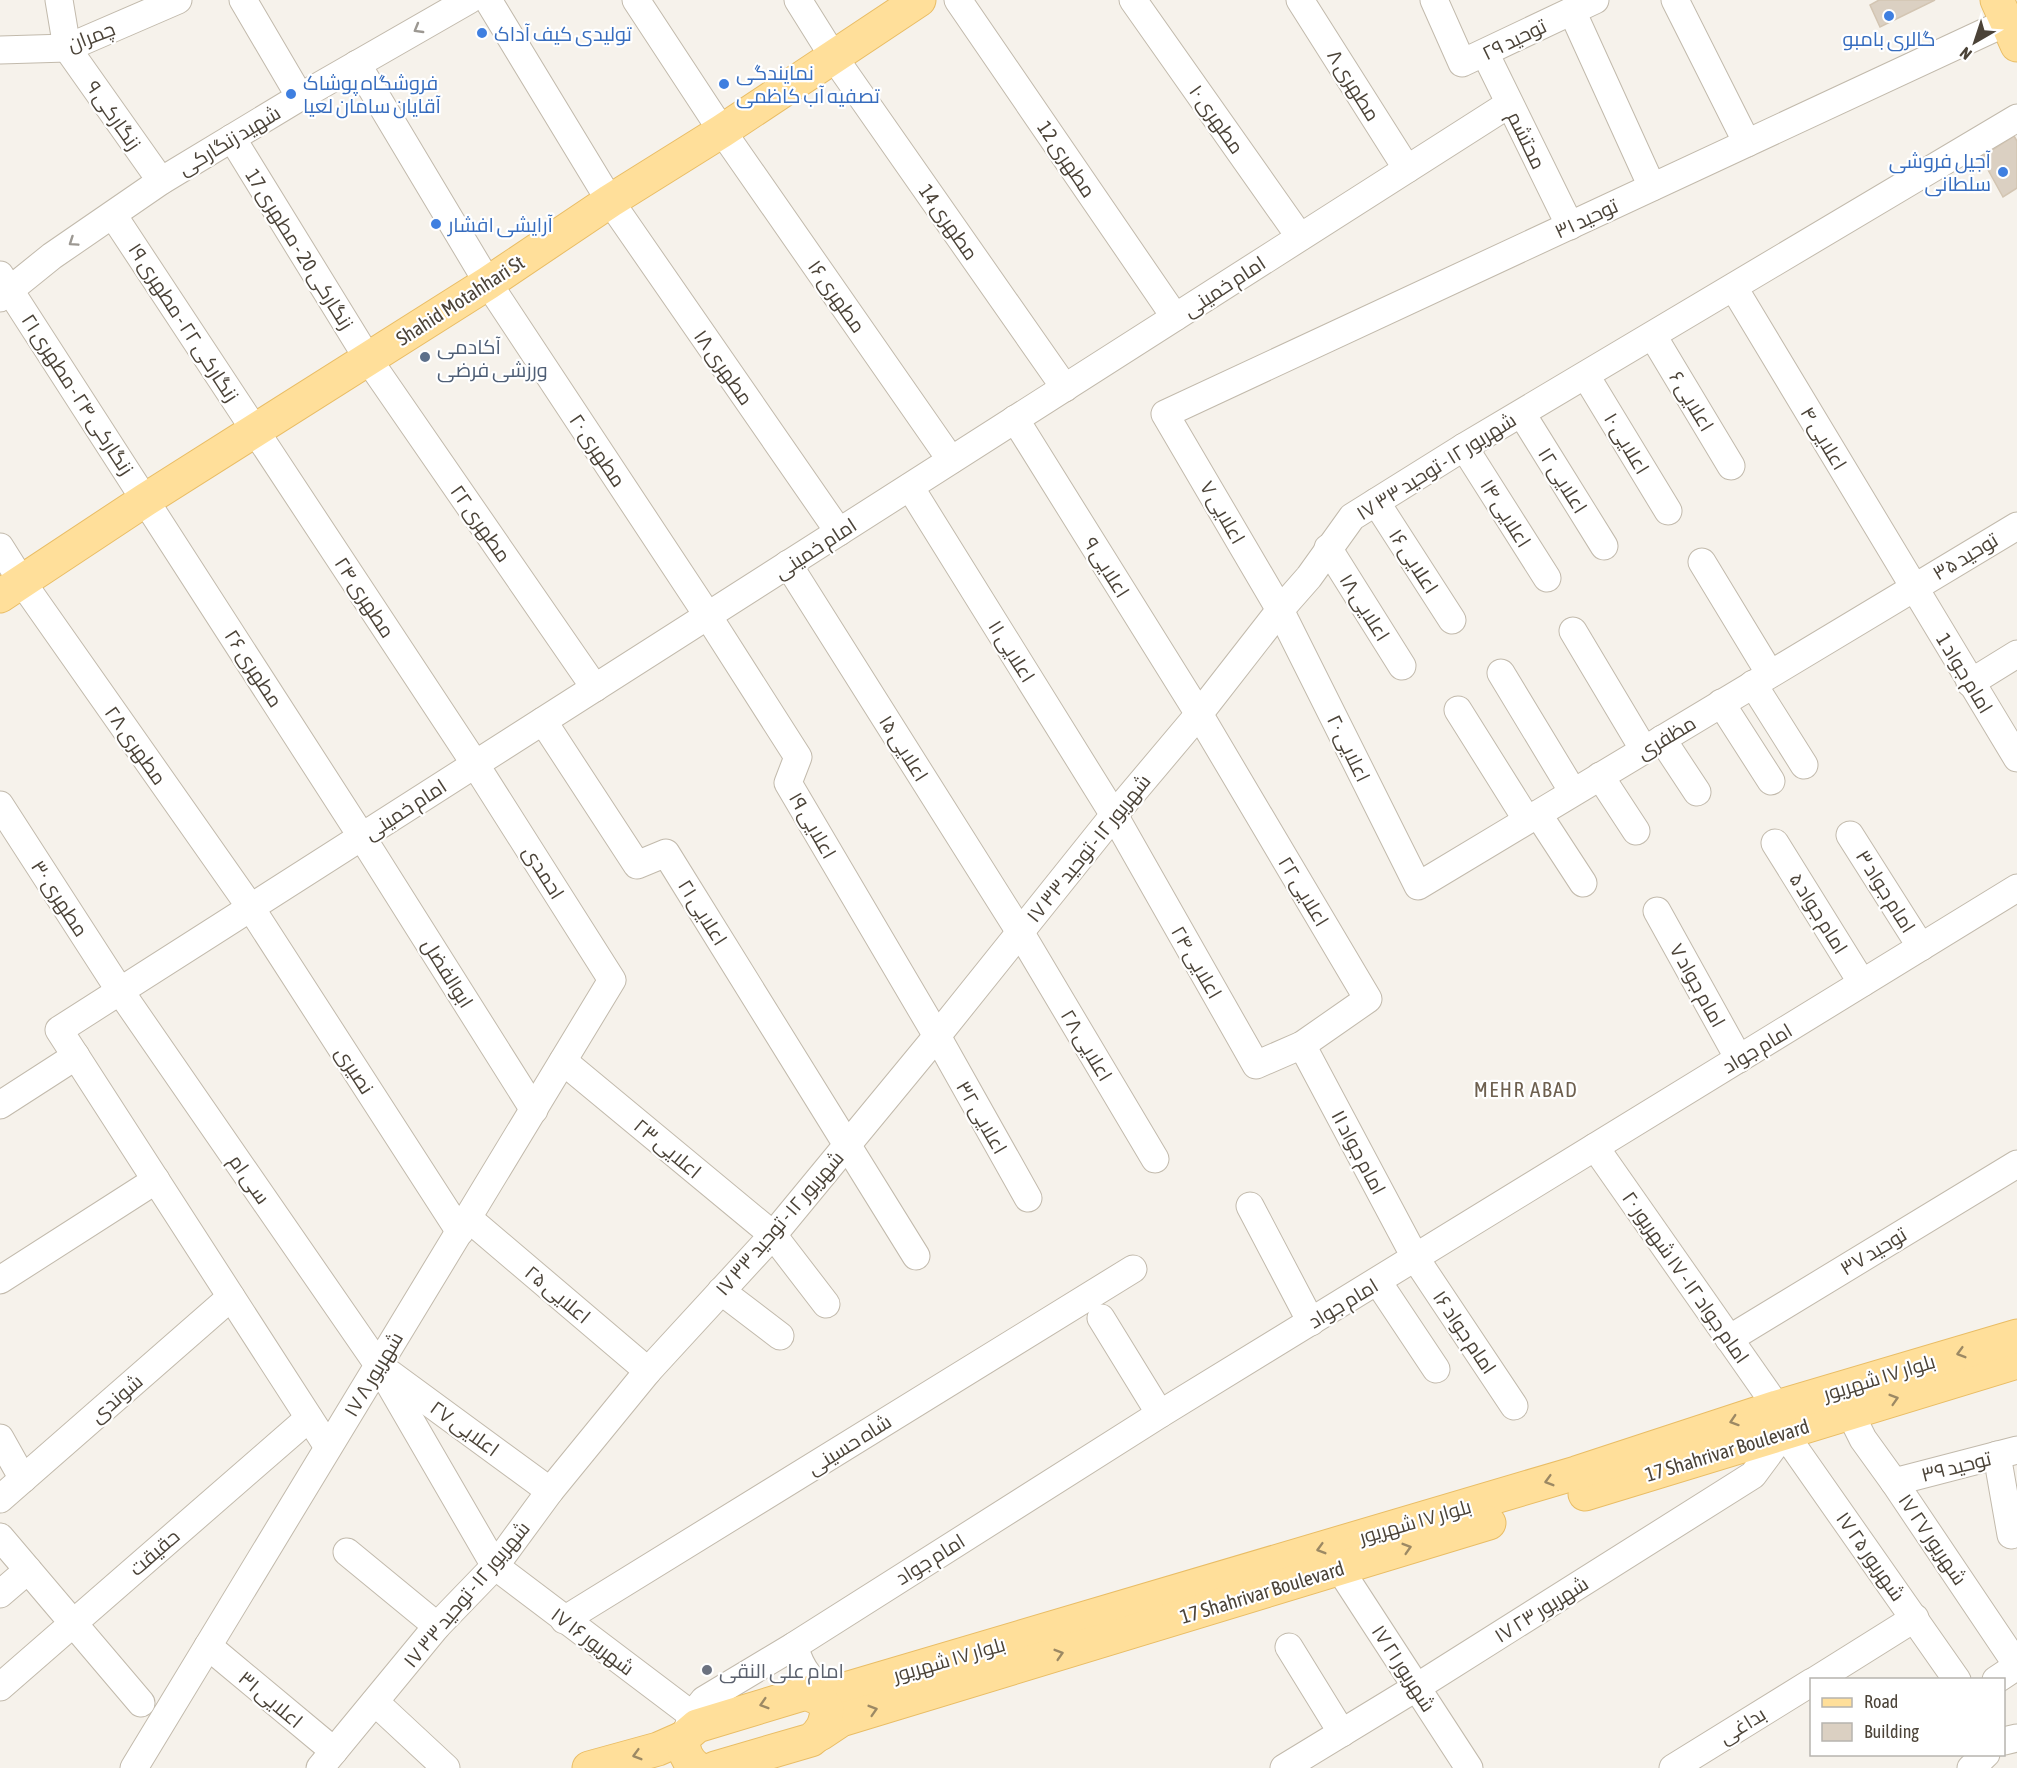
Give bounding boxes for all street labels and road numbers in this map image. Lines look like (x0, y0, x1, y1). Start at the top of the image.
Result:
street label: توحید ۲۹ (1478, 13, 1551, 65)
street label: چمران (64, 16, 119, 57)
street label: مطهری ۸ (1321, 45, 1385, 126)
street label: زنگارکی ۹ (80, 76, 146, 155)
street label: مطهری ۱۰ (1183, 80, 1249, 159)
street label: شهید زنگارکی (174, 100, 285, 181)
street label: محتشم (1501, 107, 1551, 174)
street label: مطهری 12 (1032, 117, 1101, 202)
street label: زنگارکی 20 - مطهری 17 (240, 165, 359, 334)
street label: مطهری 14 (913, 180, 983, 265)
street label: توحید ۳۱ (1551, 193, 1622, 243)
street label: زنگارکی ۲۲ - مطهری ۱۹ (122, 238, 244, 407)
street label: Shahid Motahhari St (392, 250, 528, 350)
street label: امام خمینی (1179, 251, 1271, 324)
street label: مطهری ۱۶ (802, 255, 870, 338)
street label: زنگارکی ۲۴ - مطهری ۲۱ (16, 309, 139, 480)
street label: مطهری ۱۸ (688, 325, 758, 410)
street label: اعلایی ۶ (1663, 367, 1719, 436)
street label: اعلایی ۴ (1794, 402, 1852, 475)
street label: ۱۷ شهریور ۱۲ - توحید ۳۳ (1352, 408, 1521, 526)
street label: اعلایی ۱۰ (1598, 408, 1654, 479)
street label: مطهری ۲۰ (564, 409, 631, 492)
street label: اعلایی ۱۲ (1532, 443, 1592, 518)
street label: اعلایی ۱۴ (1474, 475, 1536, 552)
street label: اعلایی ۷ (1194, 476, 1250, 549)
street label: مطهری ۲۲ (444, 480, 516, 567)
street label: امام خمینی (770, 513, 862, 586)
street label: اعلایی ۱۶ (1383, 524, 1443, 599)
street label: توحید ۳۵ (1928, 527, 2003, 585)
street label: اعلایی ۹ (1078, 533, 1134, 602)
street label: مطهری ۲۴ (329, 552, 400, 643)
street label: اعلایی ۱۸ (1334, 569, 1395, 646)
street label: اعلایی ۱۱ (982, 616, 1040, 687)
street label: مطهری ۲۶ (219, 625, 288, 712)
street label: امام جواد 1 (1930, 629, 1998, 719)
street label: مطهری ۲۸ (99, 701, 171, 790)
street label: اعلایی ۱۵ (873, 711, 933, 786)
street label: اعلایی ۲۰ (1321, 711, 1375, 786)
street label: مظفری (1632, 711, 1701, 765)
street label: ۱۷ شهریور ۱۲ - توحید ۳۳ (1021, 769, 1156, 928)
street label: امام خمینی (360, 774, 452, 847)
street label: اعلایی ۱۹ (783, 788, 841, 863)
street label: احمدی (517, 841, 569, 904)
street label: امام جواد ۳ (1849, 845, 1920, 938)
street label: اعلایی ۲۲ (1272, 852, 1334, 931)
street label: مطهری ۳۰ (25, 856, 93, 942)
street label: امام جواد ۵ (1783, 868, 1853, 959)
street label: اعلایی ۲۱ (672, 875, 732, 950)
street label: اعلایی ۲۴ (1165, 922, 1227, 1003)
street label: ابوالفضل (416, 934, 478, 1013)
street label: امام جواد ۷ (1663, 939, 1730, 1032)
street label: اعلایی ۲۸ (1055, 1005, 1117, 1086)
street label: امام جواد (1718, 1018, 1798, 1080)
street label: نصیری (329, 1042, 379, 1099)
street label: اعلایی ۳۲ (950, 1076, 1012, 1159)
street label: امام جواد ۱۱ (1325, 1106, 1391, 1200)
street label: اعلایی ۲۳ (629, 1113, 706, 1184)
street label: ۱۷ شهریور ۱۲ - توحید ۳۳ (710, 1146, 849, 1301)
street label: سی ام (222, 1150, 275, 1210)
street label: امام جواد ۱۲ - ۱۷ شهریور ۲۰ (1615, 1187, 1754, 1369)
street label: توحید ۳۷ (1836, 1222, 1911, 1281)
street label: اعلایی ۲۵ (519, 1260, 595, 1329)
street label: امام جواد (1304, 1273, 1384, 1335)
street label: امام جواد ۱۶ (1426, 1286, 1501, 1380)
street label: ۱۷ شهریور ۸ (339, 1328, 409, 1421)
street label: بلوار ۱۷ شهریور (1819, 1349, 1938, 1407)
street label: شوندی (85, 1369, 148, 1429)
street label: اعلایی ۲۷ (425, 1395, 504, 1462)
street label: شاه حسینی (803, 1409, 896, 1481)
street label: 17 Shahrivar Boulevard (1642, 1414, 1812, 1486)
street label: توحید ۳۹ (1919, 1446, 1994, 1487)
street label: ۱۷ شهریور ۲۷ (1892, 1489, 1972, 1590)
street label: بلوار ۱۷ شهریور (1355, 1494, 1474, 1550)
street label: ۱۷ شهریور ۲۵ (1830, 1507, 1910, 1606)
street label: ۱۷ شهریور ۱۲ - توحید ۳۳ (398, 1516, 535, 1673)
street label: حقیقت (124, 1524, 184, 1580)
street label: امام جواد (891, 1529, 970, 1592)
street label: 17 Shahrivar Boulevard (1177, 1556, 1347, 1628)
street label: ۱۷ شهریور ۲۳ (1490, 1571, 1593, 1649)
street label: ۱۷ شهریور ۱۶ (546, 1602, 639, 1681)
street label: ۱۷ شهریور ۲۱ (1366, 1620, 1441, 1717)
street label: بلوار ۱۷ شهریور (889, 1632, 1008, 1688)
street label: اعلایی ۳۱ (233, 1666, 308, 1734)
street label: بداغی (1714, 1702, 1771, 1750)

